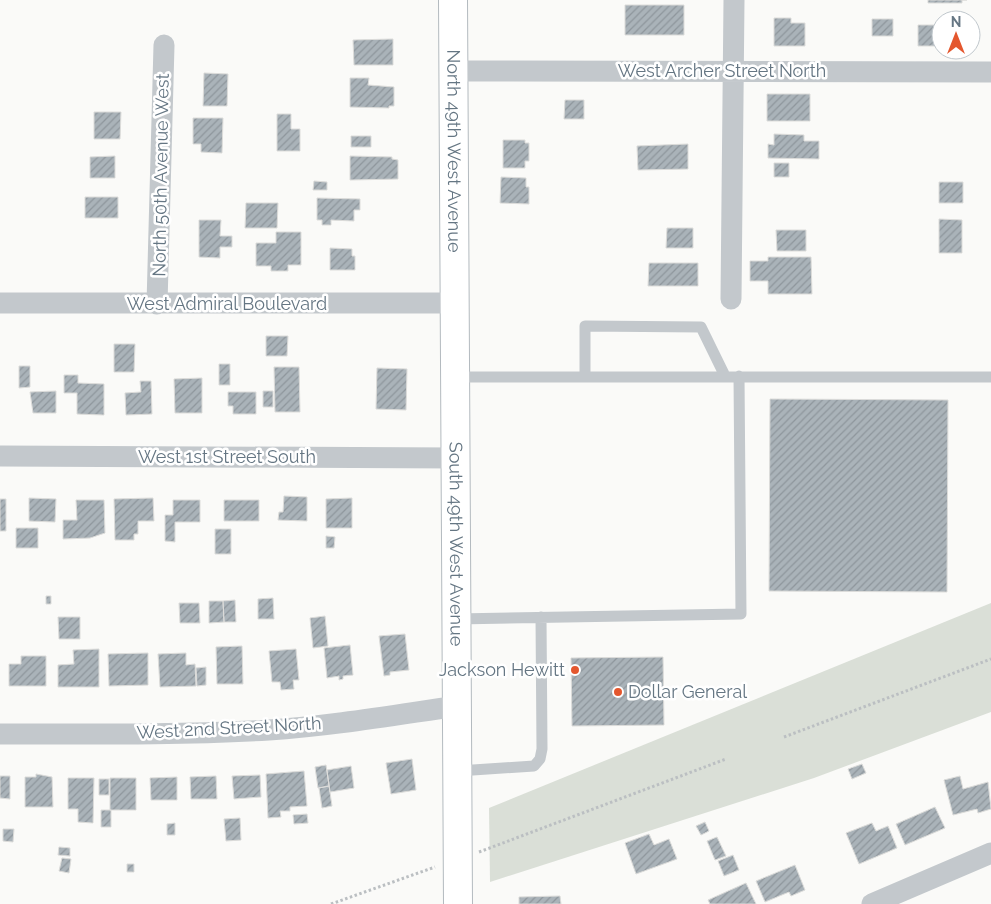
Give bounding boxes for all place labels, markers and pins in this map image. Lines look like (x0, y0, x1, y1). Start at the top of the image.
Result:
place label: Jackson Hewitt (439, 659, 565, 680)
marker: Jackson Hewitt (569, 664, 581, 676)
place label: Dollar General (628, 681, 747, 702)
marker: Dollar General (612, 686, 624, 698)

